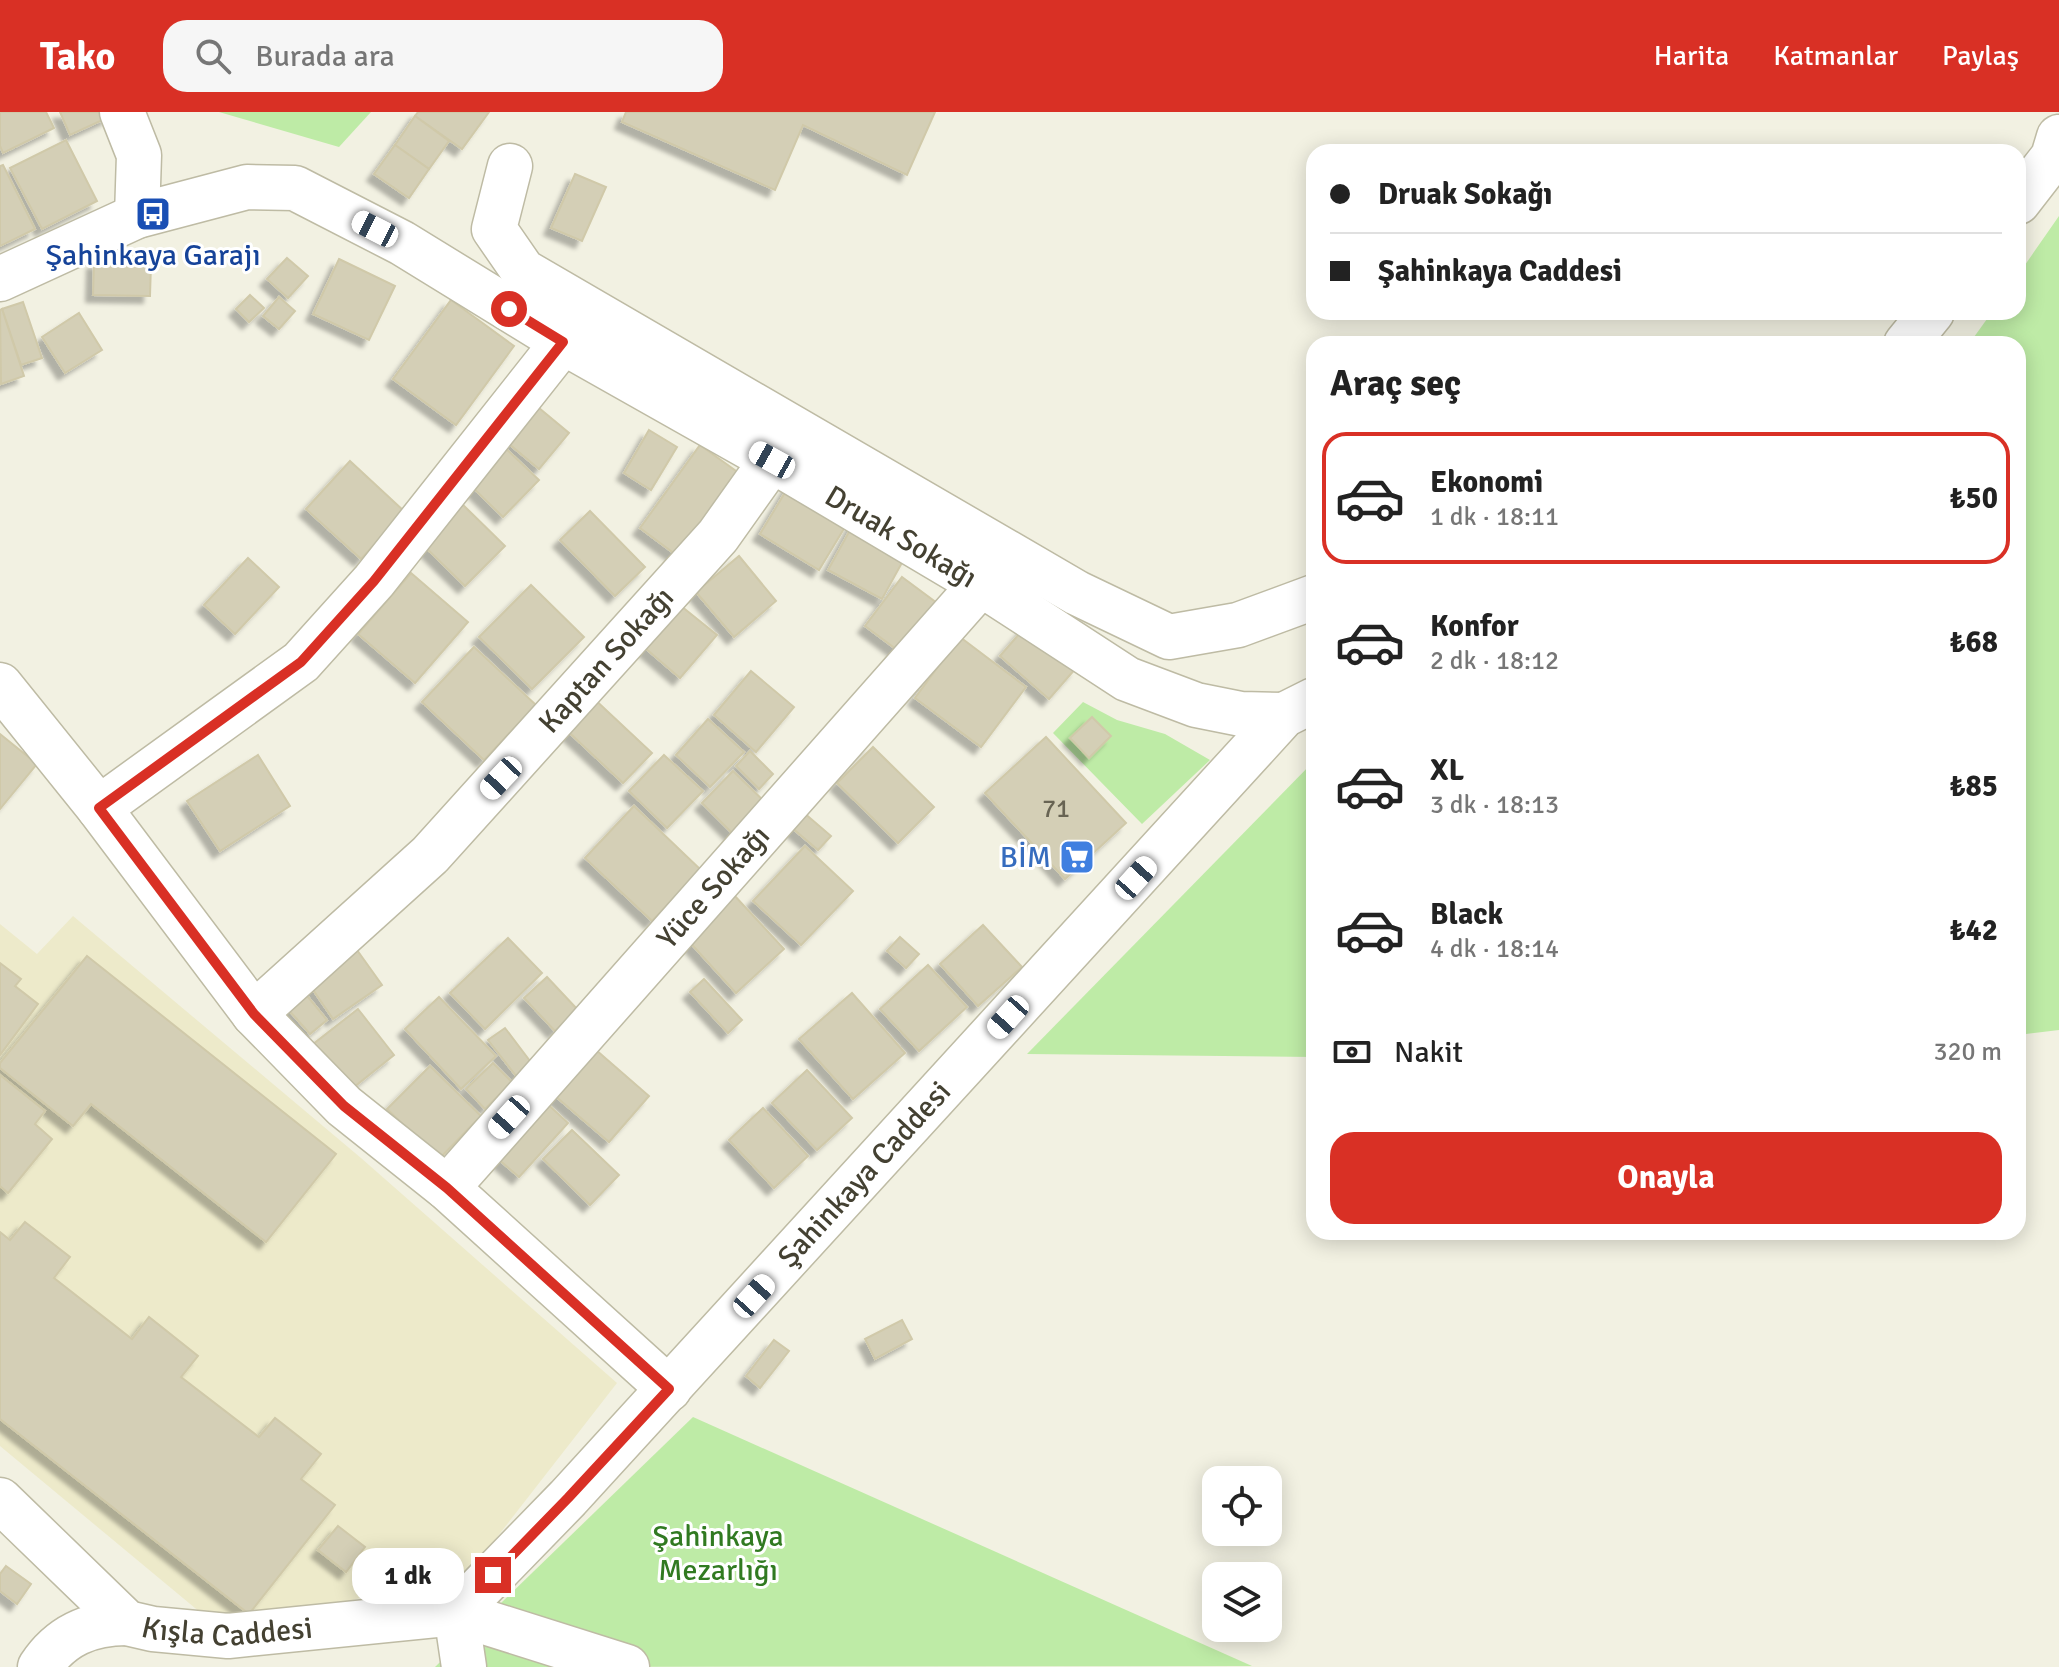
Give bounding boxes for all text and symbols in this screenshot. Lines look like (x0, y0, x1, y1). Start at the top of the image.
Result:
search box (163, 20, 723, 92)
text: Tako (40, 33, 115, 80)
icon: search (191, 34, 235, 78)
text: Burada ara (255, 38, 395, 75)
text: Harita (1654, 39, 1729, 73)
text: Katmanlar (1773, 39, 1898, 73)
text: Paylaş (1942, 39, 2019, 73)
text: Druak Sokağı (1378, 176, 1552, 213)
bus stop icon: Şahinkaya Garajı (134, 195, 172, 233)
car (348, 207, 402, 251)
place label: Şahinkaya Garajı (45, 237, 261, 274)
text: Şahinkaya Caddesi (1378, 253, 1622, 290)
route start (491, 291, 527, 327)
text: Araç seç (1330, 361, 1461, 406)
car (745, 438, 799, 482)
icon: car (1334, 462, 1406, 534)
text: Ekonomi (1430, 464, 1543, 501)
street label: Druak Sokağı (818, 478, 983, 596)
text: ₺50 (1949, 480, 1998, 517)
text: 1 dk · 18:11 (1430, 501, 1559, 533)
street label: Kaptan Sokağı (531, 580, 682, 741)
icon: car (1334, 606, 1406, 678)
text: Konfor (1430, 608, 1519, 645)
text: ₺68 (1949, 624, 1998, 661)
text: 2 dk · 18:12 (1430, 645, 1559, 677)
icon: car (1334, 750, 1406, 822)
car (476, 752, 526, 804)
text: XL (1430, 752, 1464, 789)
text: ₺85 (1949, 768, 1998, 805)
text: 3 dk · 18:13 (1430, 789, 1559, 821)
house number: 71 (1042, 793, 1070, 825)
street label: Yüce Sokağı (649, 818, 778, 957)
supermarket icon: BİM (1058, 838, 1096, 876)
place label: BİM (1000, 839, 1051, 876)
car (1111, 852, 1161, 904)
icon: car (1334, 894, 1406, 966)
text: Black (1430, 896, 1503, 933)
text: ₺42 (1949, 912, 1998, 949)
text: 4 dk · 18:14 (1430, 933, 1559, 965)
car (983, 991, 1033, 1043)
icon: cash (1330, 1030, 1374, 1074)
text: Nakit (1394, 1034, 1463, 1071)
text: 320 m (1933, 1036, 2002, 1068)
street label: Şahinkaya Caddesi (770, 1074, 959, 1275)
car (484, 1091, 534, 1143)
button: Onayla (1330, 1132, 2002, 1224)
car (729, 1270, 779, 1322)
map controls (1202, 1466, 1282, 1642)
button: locate (1202, 1466, 1282, 1546)
park label: Şahinkaya Mezarlığı (652, 1518, 784, 1589)
callout: 1 dk (353, 1547, 465, 1603)
route end (475, 1557, 511, 1593)
text: 1 dk (384, 1560, 432, 1592)
button: layers (1202, 1562, 1282, 1642)
street label: Kışla Caddesi (138, 1609, 314, 1655)

